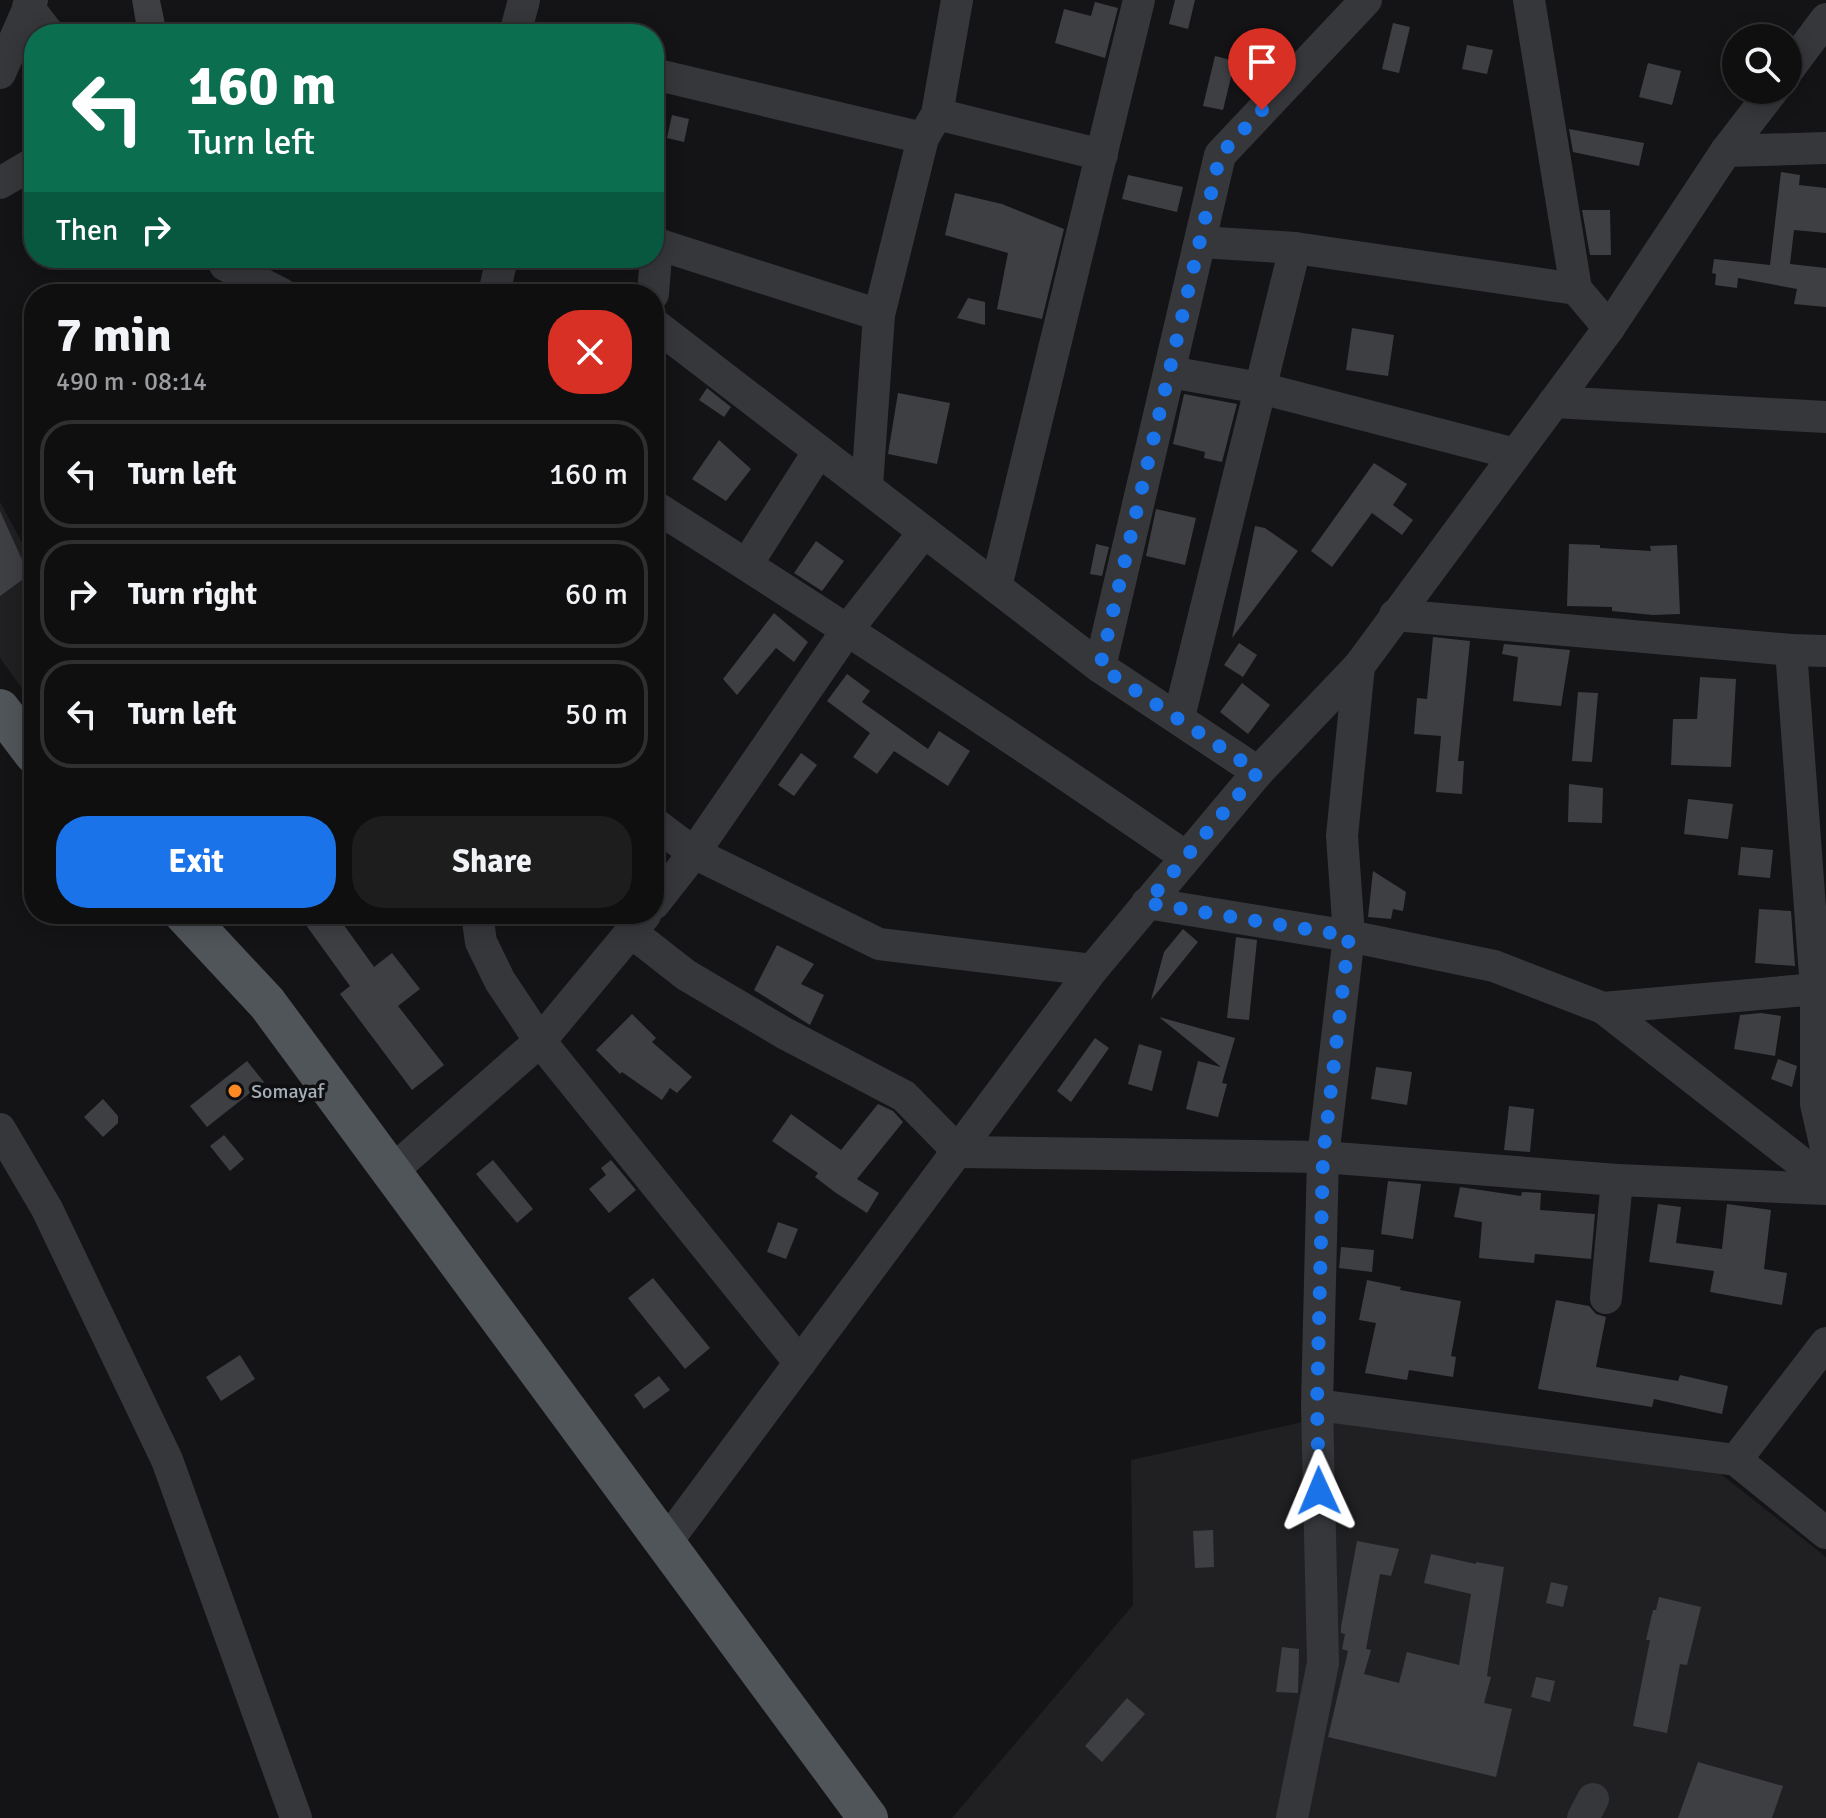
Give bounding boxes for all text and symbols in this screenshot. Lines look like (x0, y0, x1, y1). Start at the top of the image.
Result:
map controls (1722, 24, 1802, 104)
button: search (1722, 24, 1802, 104)
pin (1228, 28, 1296, 110)
icon: arrive (1240, 40, 1284, 84)
text: 160 m (188, 51, 336, 120)
icon: left (56, 56, 160, 160)
text: Turn left (188, 120, 315, 165)
icon: right (134, 208, 178, 252)
text: Then (56, 212, 118, 249)
text: 7 min (56, 306, 172, 365)
button: close (548, 310, 632, 394)
text: 490 m · 08:14 (56, 366, 207, 398)
icon: left (60, 452, 104, 496)
text: Turn left (128, 456, 237, 493)
text: 160 m (549, 456, 628, 493)
icon: right (60, 572, 104, 616)
text: Turn right (128, 576, 257, 613)
text: 60 m (565, 576, 628, 613)
icon: left (60, 692, 104, 736)
text: Turn left (128, 696, 237, 733)
text: 50 m (565, 696, 628, 733)
button: Exit (56, 816, 336, 908)
button: Share (352, 816, 632, 908)
place label: Somayaf (251, 1079, 326, 1104)
marker: Somayaf (226, 1082, 244, 1100)
position arrow (1277, 1449, 1361, 1533)

